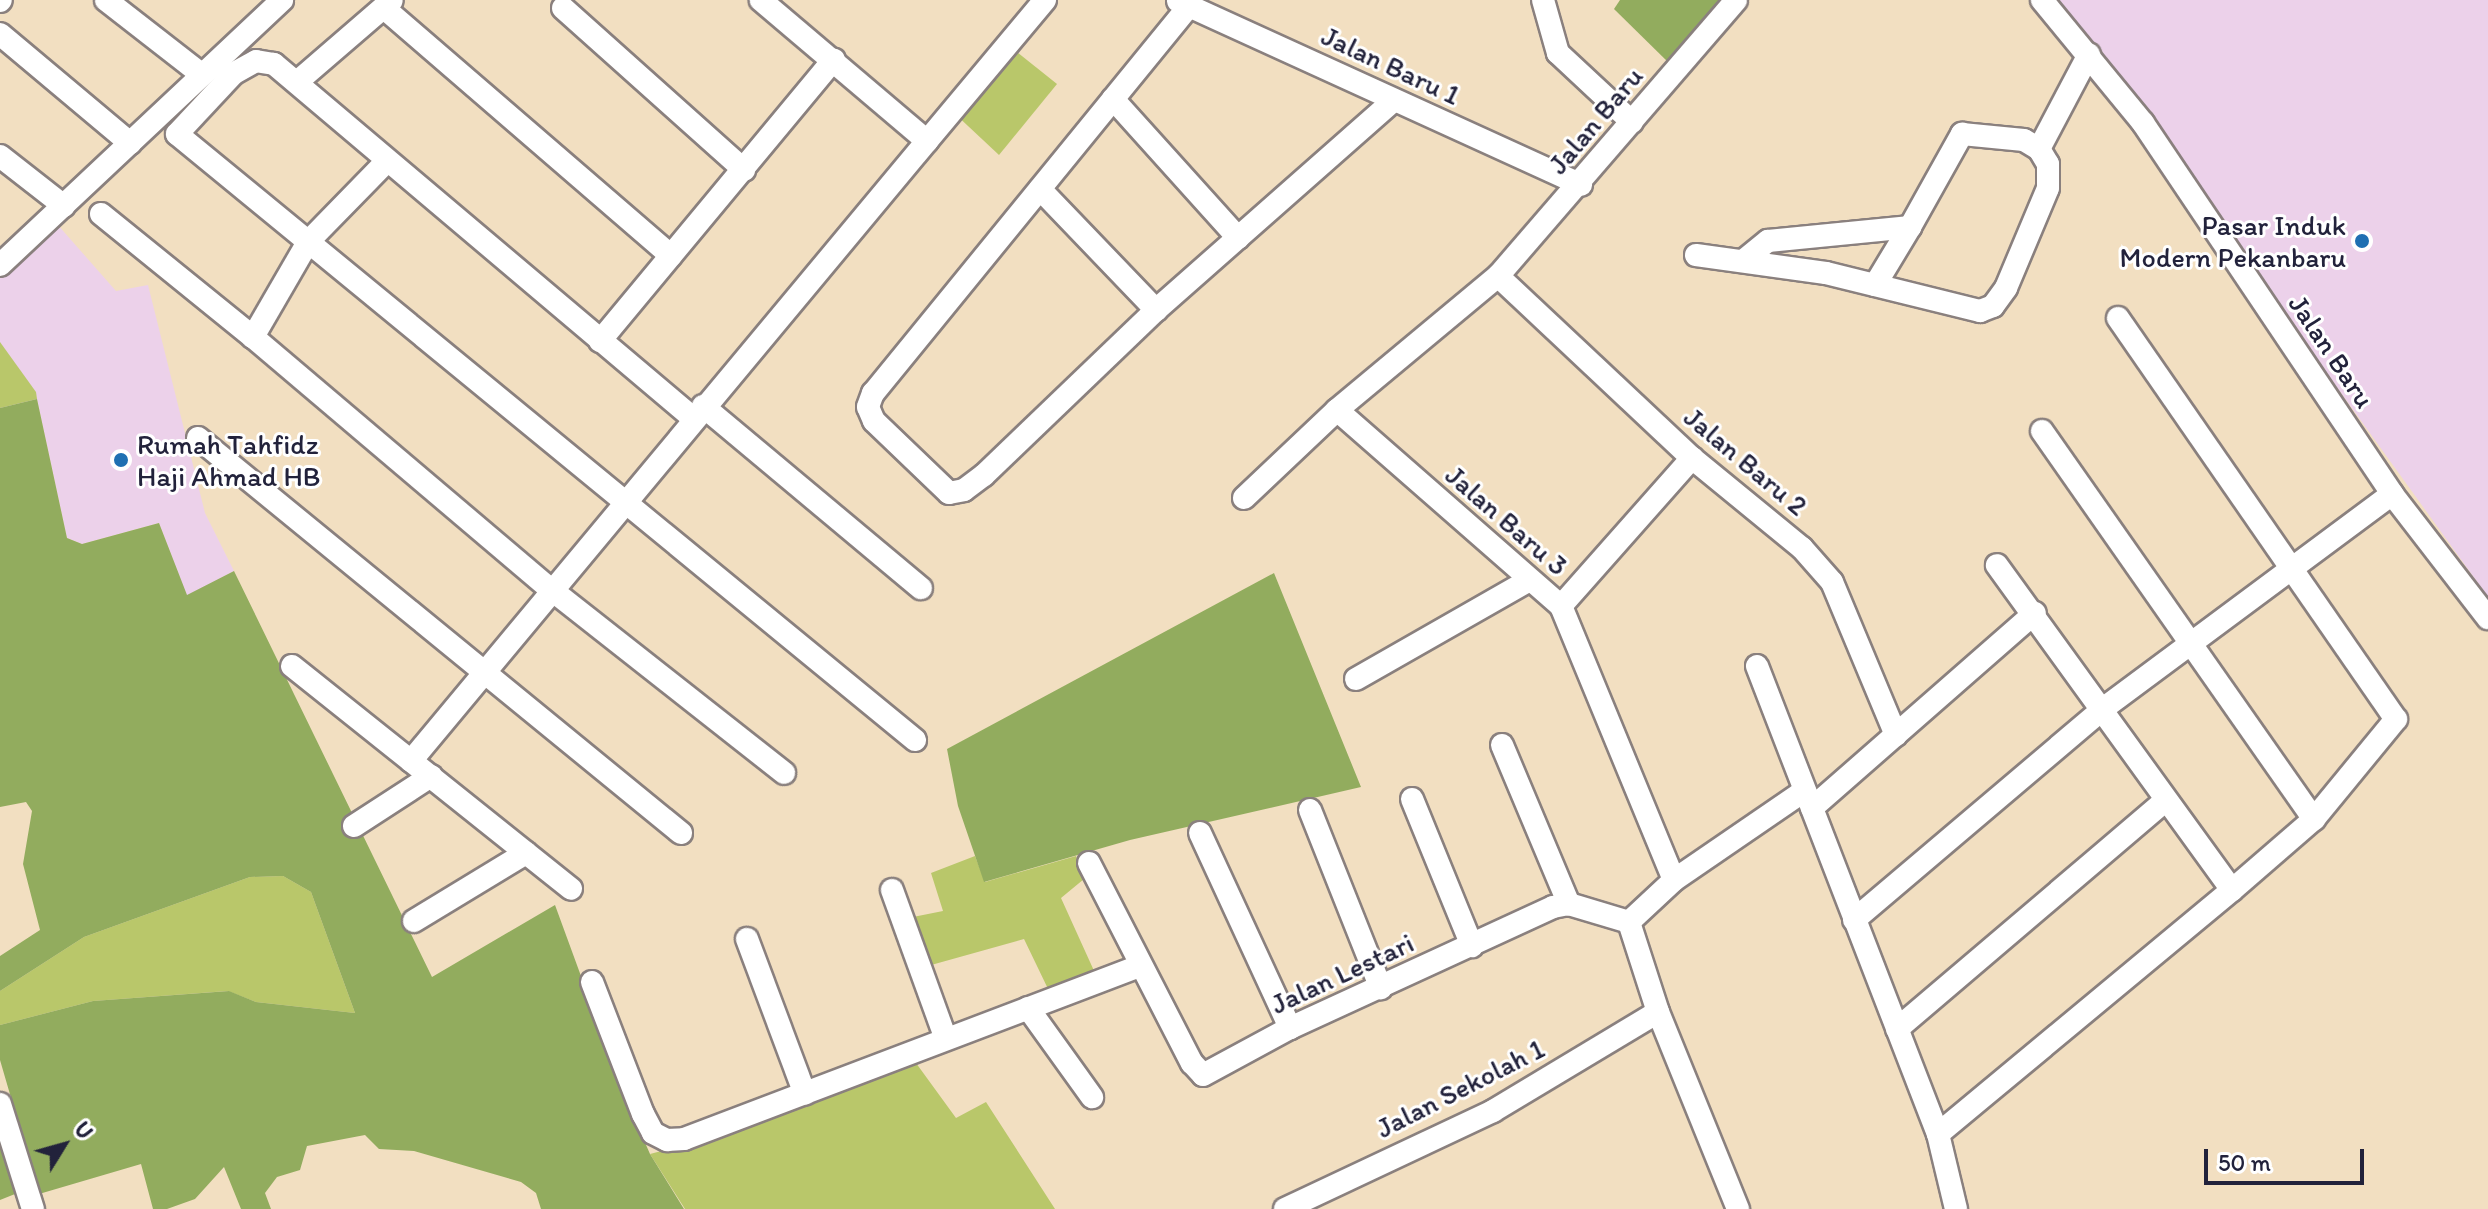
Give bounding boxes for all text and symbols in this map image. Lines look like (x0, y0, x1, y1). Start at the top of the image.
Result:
street label: Jalan Baru 1 (1316, 18, 1466, 112)
street label: Jalan Baru (1540, 60, 1650, 180)
place label: Pasar Induk Modern Pekanbaru (2121, 208, 2346, 274)
marker: Pasar Induk Modern Pekanbaru (2353, 232, 2371, 250)
street label: Jalan Baru (2282, 288, 2382, 414)
street label: Jalan Baru 2 (1677, 400, 1815, 522)
place label: Rumah Tahfidz Haji Ahmad HB (137, 427, 320, 493)
marker: Rumah Tahfidz Haji Ahmad HB (112, 451, 130, 469)
street label: Jalan Baru 3 (1439, 458, 1575, 582)
street label: Jalan Lestari (1266, 925, 1418, 1021)
street label: Jalan Sekolah 1 (1370, 1031, 1550, 1145)
north arrow (24, 1105, 104, 1185)
text: U (68, 1116, 99, 1144)
scale bar (2208, 1133, 2368, 1183)
text: 50 m (2218, 1148, 2271, 1177)

